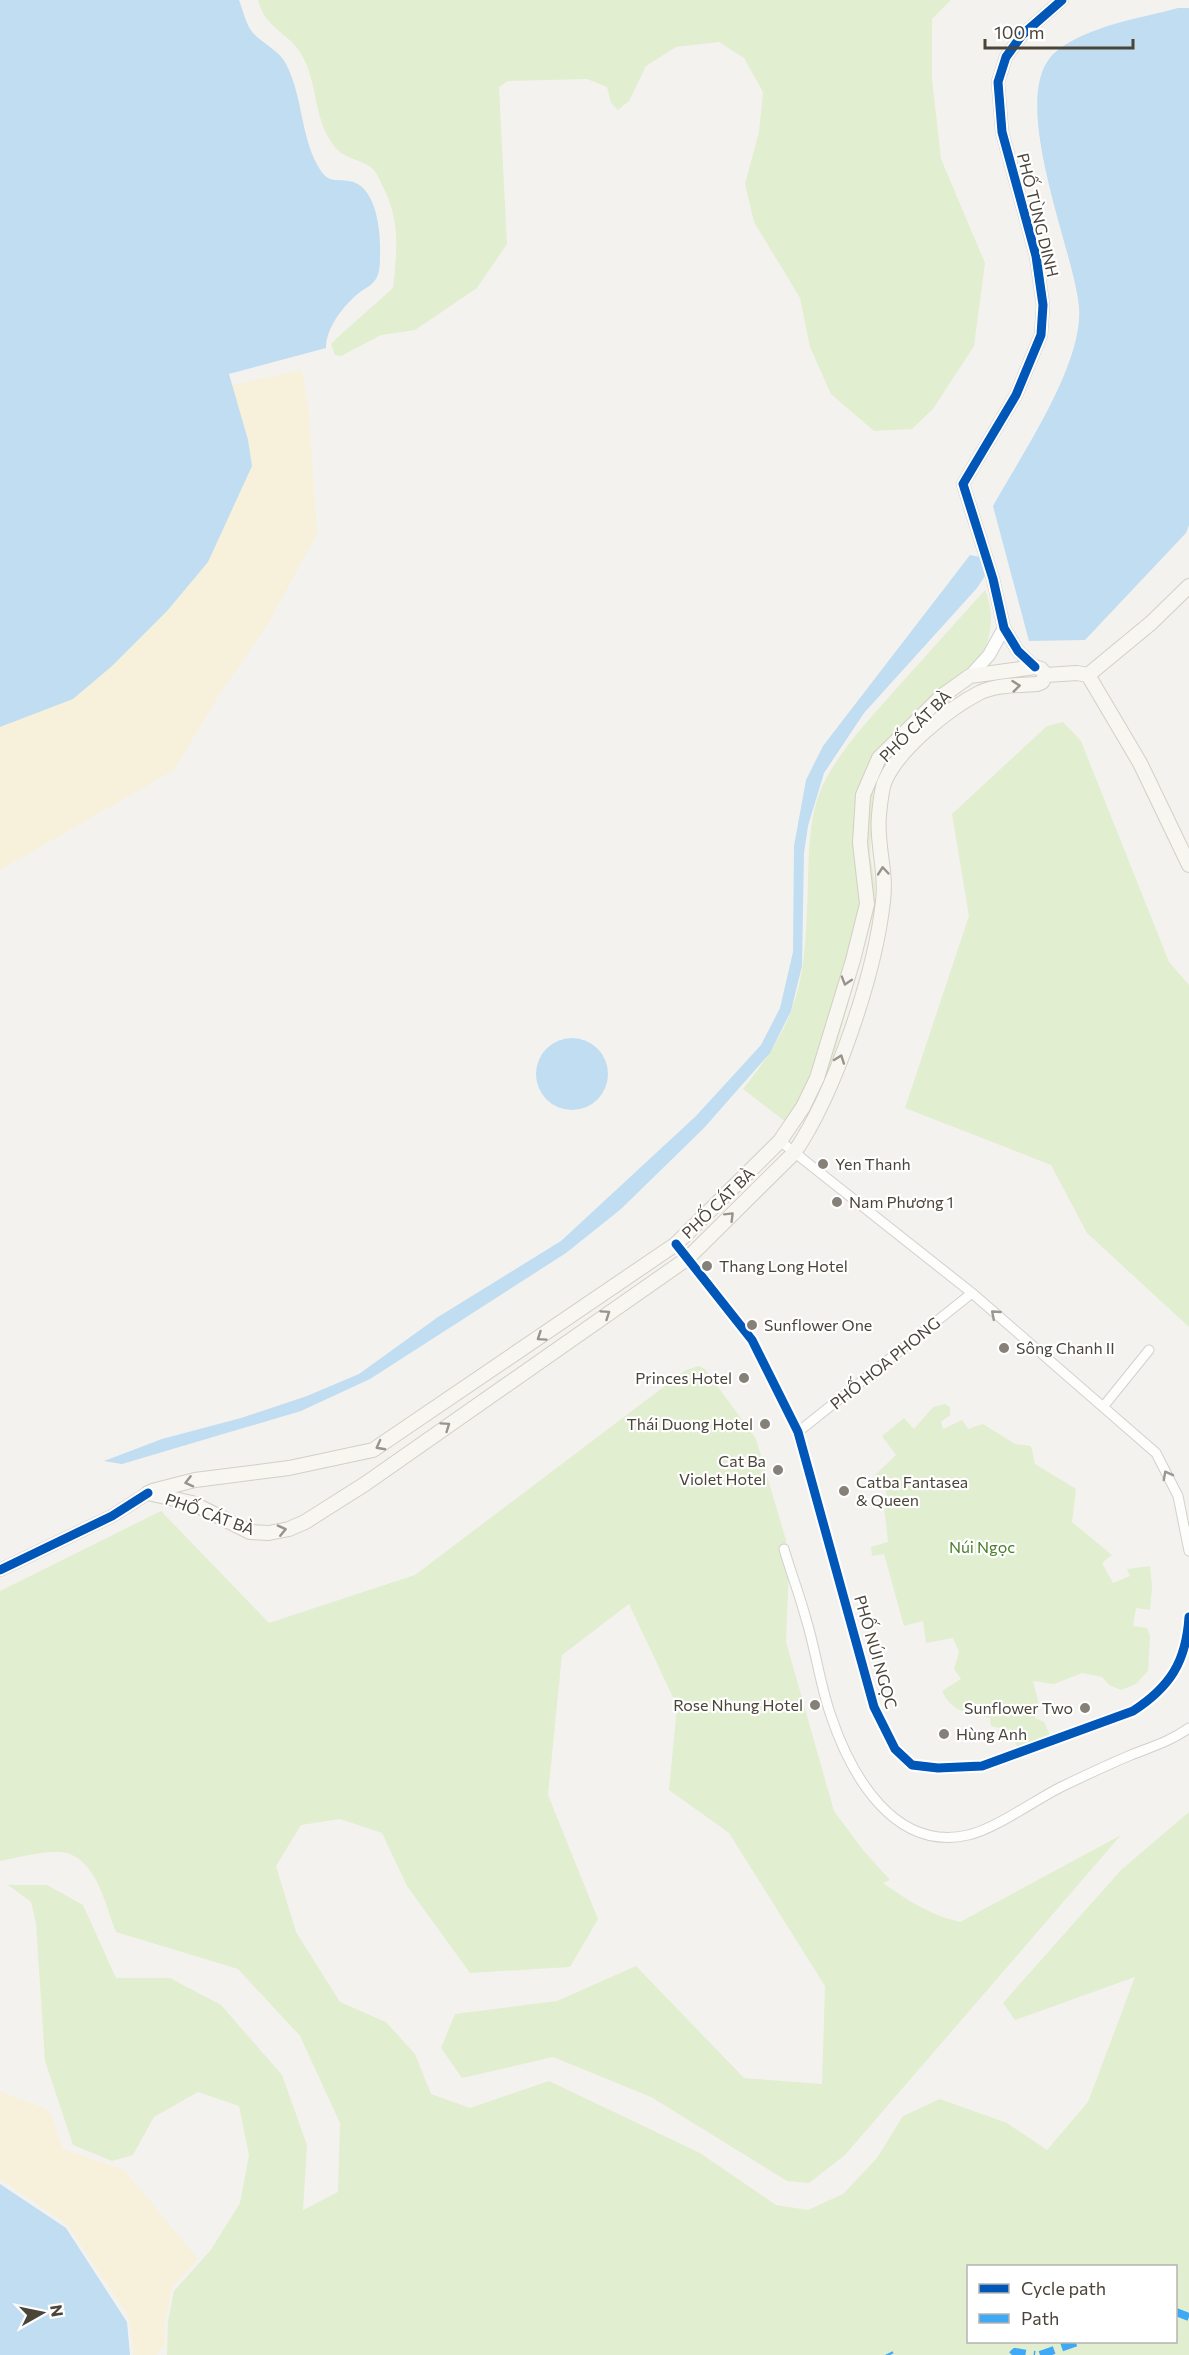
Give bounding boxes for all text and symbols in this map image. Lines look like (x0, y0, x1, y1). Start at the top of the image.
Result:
scale bar (985, 12, 1134, 50)
text: 100 m (994, 21, 1044, 43)
street label: PHỐ TÙNG DINH (1014, 150, 1065, 279)
one-way arrow (1011, 680, 1020, 693)
street label: PHỐ CÁT BÀ (873, 684, 954, 765)
one-way arrow (877, 866, 890, 875)
one-way arrow (841, 975, 854, 986)
one-way arrow (832, 1054, 845, 1065)
place label: Yen Thanh (835, 1154, 911, 1173)
marker: Yen Thanh (816, 1157, 830, 1171)
street label: PHỐ CÁT BÀ (676, 1162, 758, 1242)
place label: Nam Phương 1 (849, 1192, 954, 1211)
marker: Nam Phương 1 (830, 1195, 844, 1209)
one-way arrow (722, 1213, 733, 1224)
place label: Thang Long Hotel (719, 1256, 848, 1275)
marker: Thang Long Hotel (700, 1259, 714, 1273)
one-way arrow (599, 1310, 610, 1321)
one-way arrow (991, 1310, 1002, 1321)
street label: PHỐ HOA PHONG (825, 1311, 943, 1413)
place label: Sunflower One (764, 1315, 872, 1334)
marker: Sunflower One (745, 1318, 759, 1332)
one-way arrow (537, 1330, 548, 1341)
place label: Sông Chanh II (1016, 1338, 1115, 1357)
marker: Sông Chanh II (997, 1341, 1011, 1355)
place label: Princes Hotel (635, 1368, 732, 1387)
marker: Princes Hotel (737, 1371, 751, 1385)
place label: Thái Duong Hotel (627, 1414, 753, 1433)
marker: Thái Duong Hotel (758, 1417, 772, 1431)
one-way arrow (439, 1422, 450, 1433)
one-way arrow (375, 1439, 386, 1450)
place label: Cat Ba Violet Hotel (679, 1451, 766, 1488)
marker: Cat Ba Violet Hotel (771, 1463, 785, 1477)
one-way arrow (1163, 1471, 1174, 1481)
place label: Catba Fantasea & Queen (856, 1472, 968, 1509)
one-way arrow (184, 1474, 194, 1487)
marker: Catba Fantasea & Queen (837, 1484, 851, 1498)
street label: PHỐ CÁT BÀ (163, 1487, 258, 1538)
one-way arrow (277, 1524, 287, 1537)
park label: Núi Ngọc (949, 1537, 1015, 1556)
street label: PHỐ NÚI NGỌC (851, 1592, 904, 1711)
place label: Rose Nhung Hotel (673, 1695, 803, 1714)
marker: Rose Nhung Hotel (808, 1698, 822, 1712)
place label: Sunflower Two (964, 1698, 1073, 1717)
marker: Sunflower Two (1078, 1701, 1092, 1715)
place label: Hùng Anh (956, 1724, 1027, 1743)
marker: Hùng Anh (937, 1727, 951, 1741)
legend (967, 2265, 1177, 2343)
text: Cycle path (1021, 2277, 1106, 2299)
north arrow (12, 2283, 72, 2343)
text: N (47, 2303, 68, 2318)
text: Path (1021, 2307, 1059, 2329)

